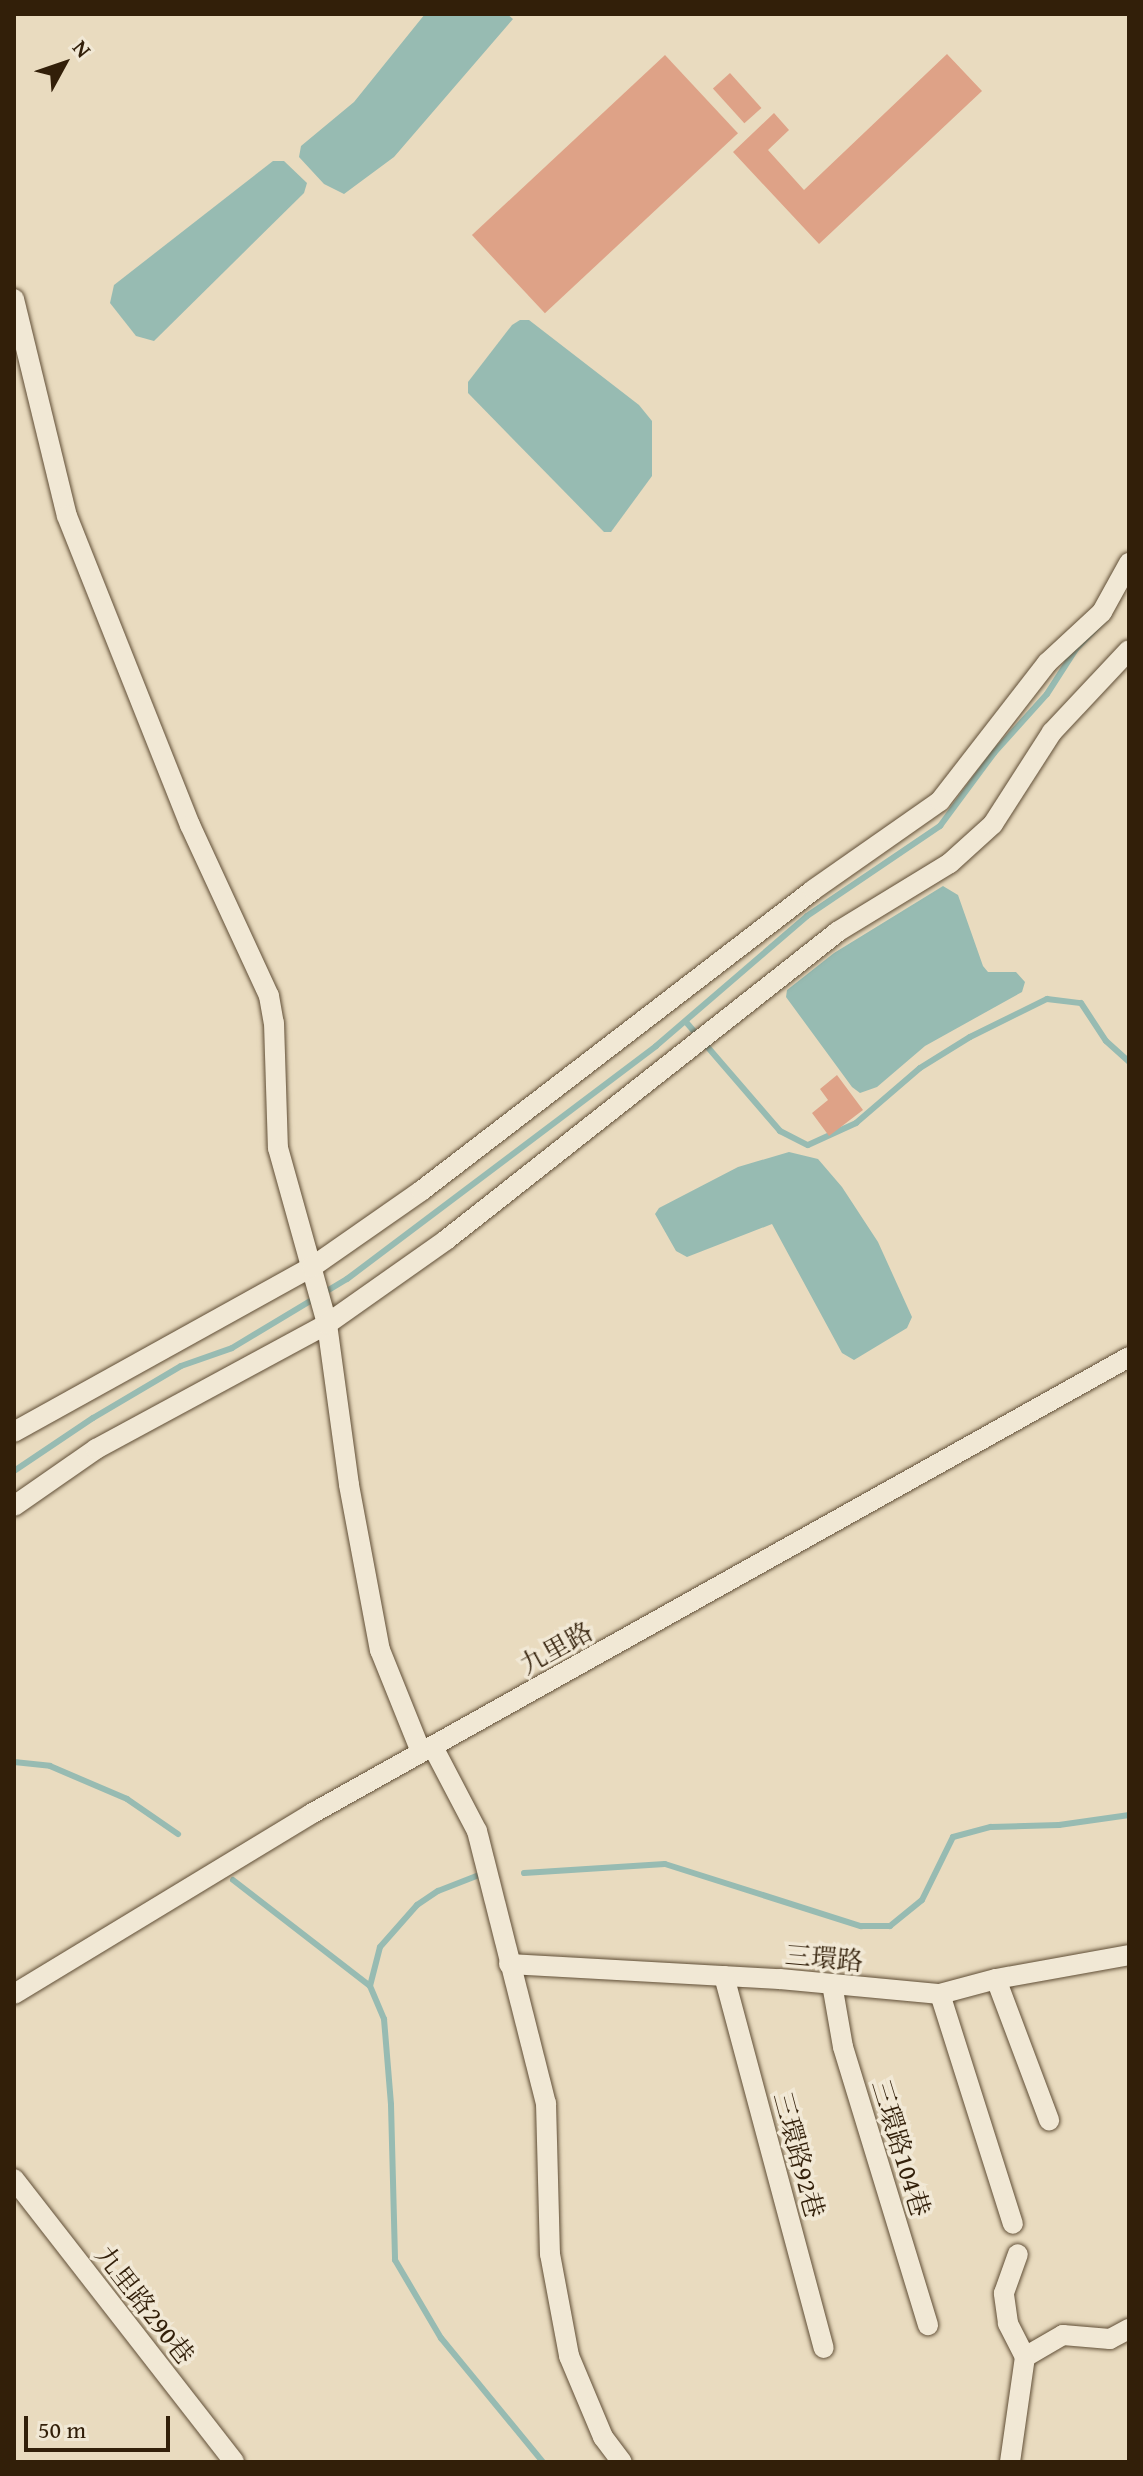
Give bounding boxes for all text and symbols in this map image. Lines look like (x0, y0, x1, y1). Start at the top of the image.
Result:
north arrow (24, 24, 104, 104)
text: N (65, 33, 99, 64)
street label: 九里路 (514, 1615, 598, 1681)
street label: 三環路 (784, 1939, 864, 1977)
street label: 三環路104巷 (865, 2076, 937, 2220)
street label: 三環路92巷 (767, 2089, 831, 2221)
street label: 九里路290巷 (89, 2240, 201, 2370)
scale bar (28, 2400, 174, 2450)
text: 50 m (38, 2412, 86, 2447)

